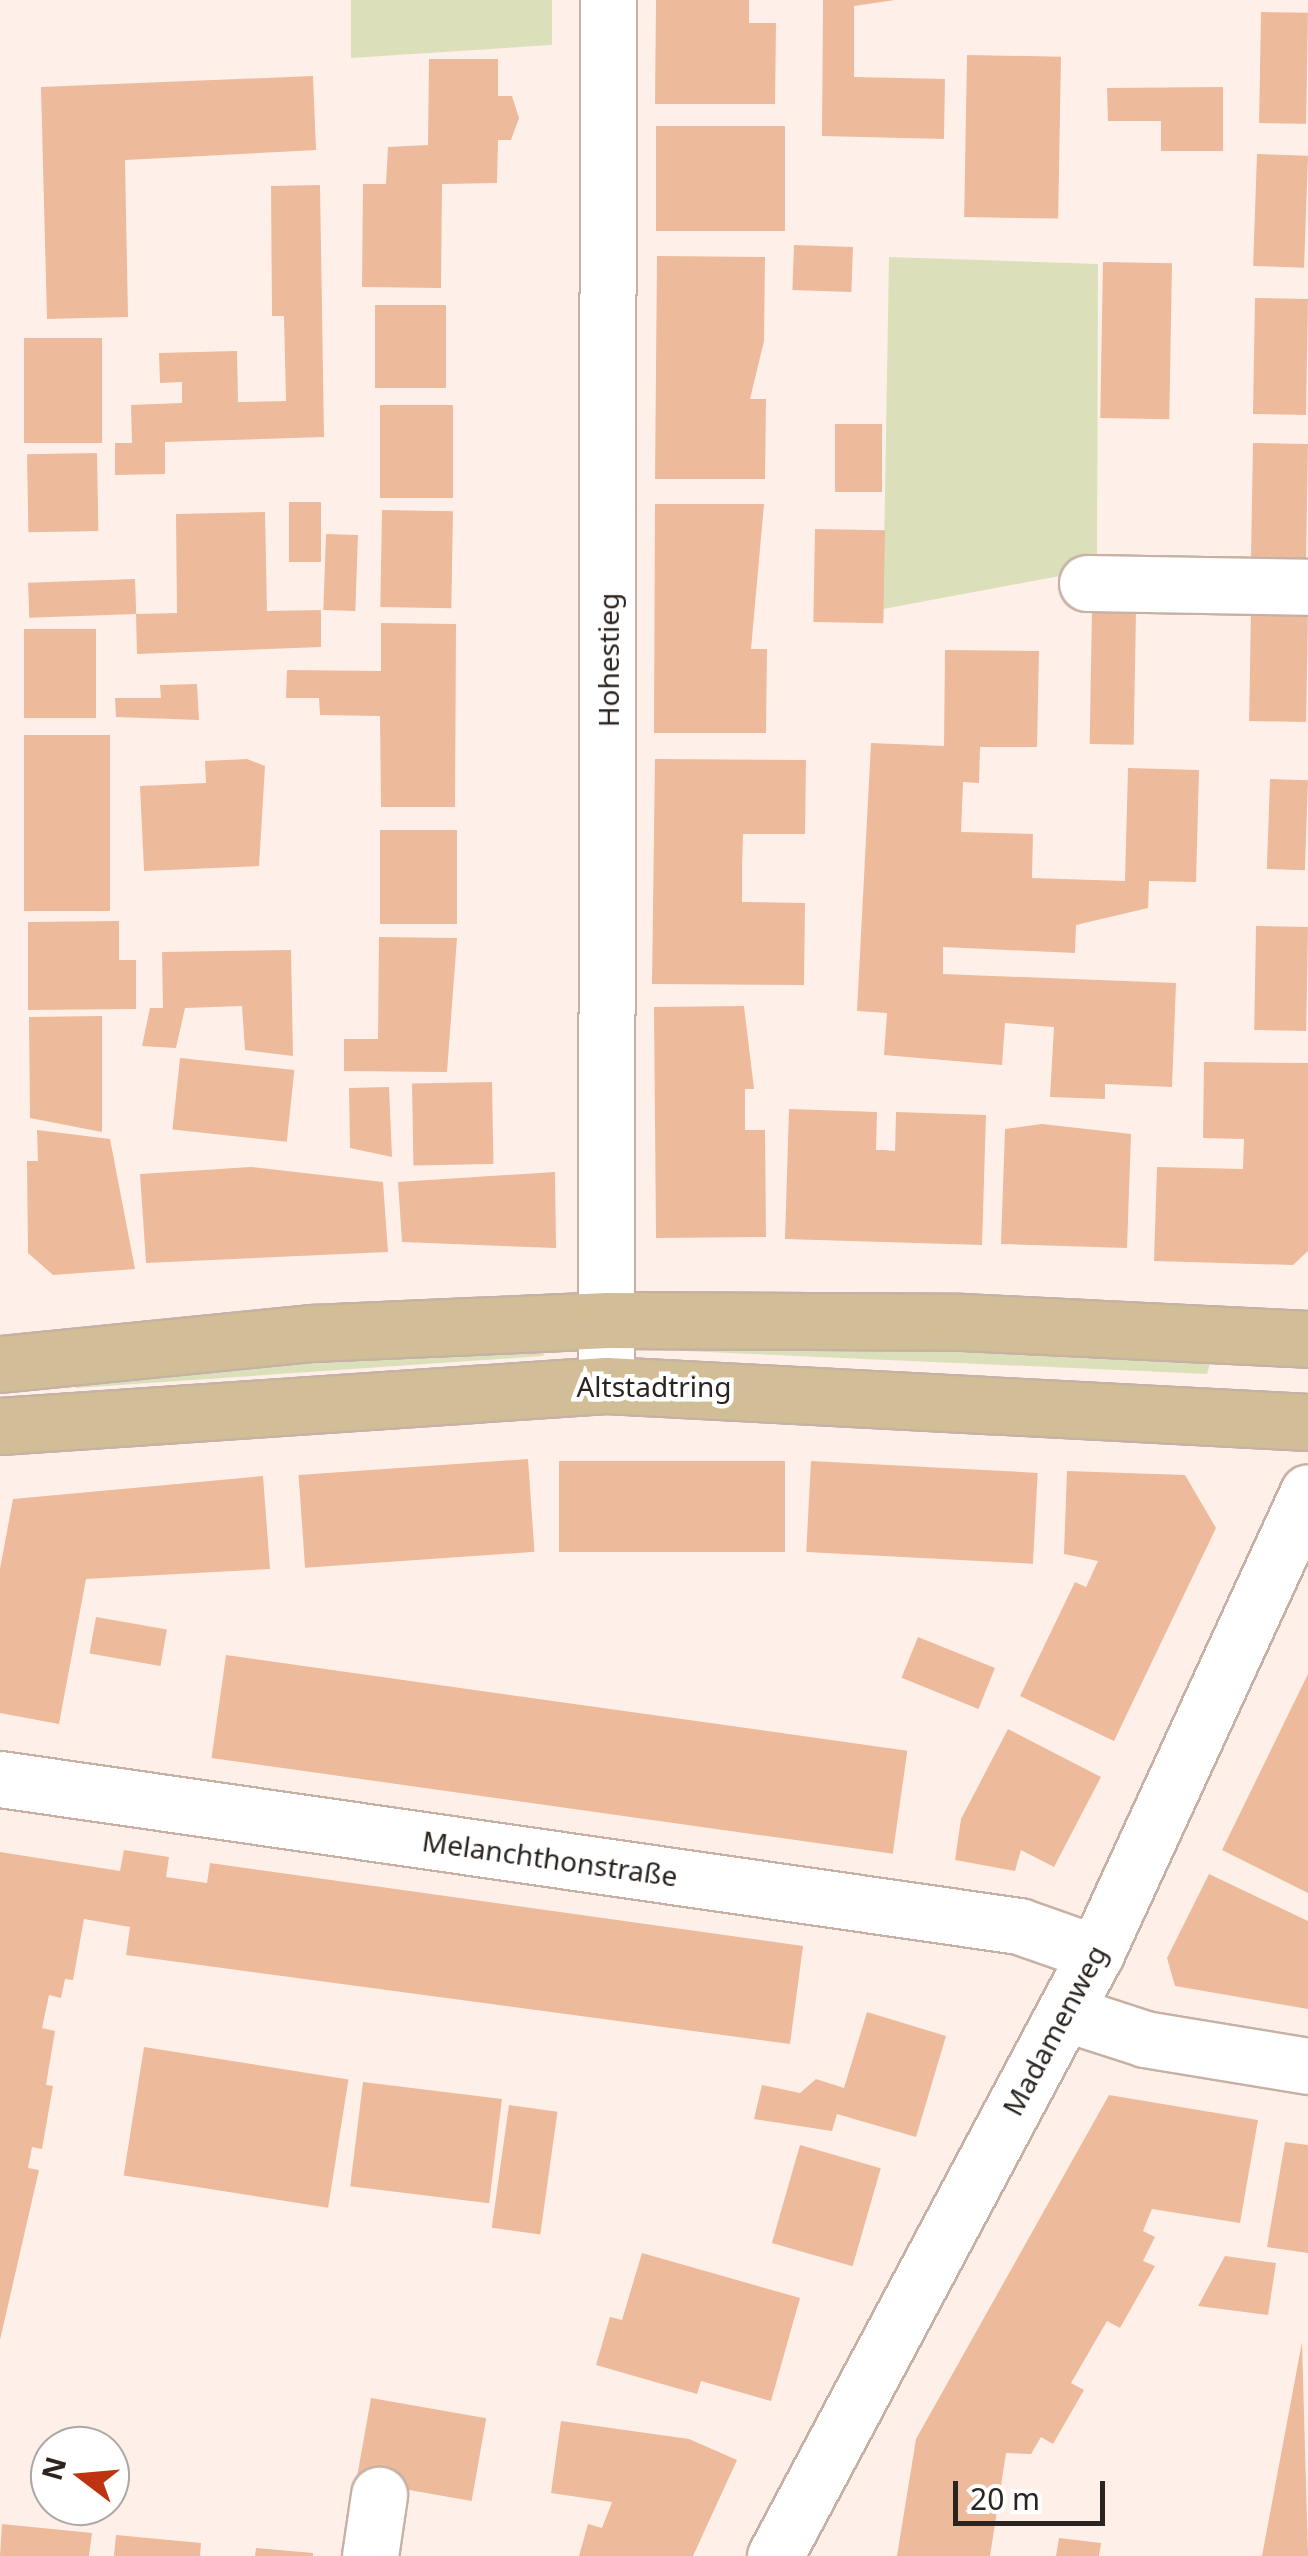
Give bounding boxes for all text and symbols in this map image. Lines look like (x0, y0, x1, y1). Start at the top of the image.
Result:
street label: Hohestieg (591, 593, 625, 727)
street label: Altstadtring (576, 1369, 732, 1403)
street label: Melanchthonstraße (420, 1823, 680, 1893)
street label: Madamenweg (995, 1939, 1113, 2121)
north arrow (30, 2426, 130, 2526)
text: N (32, 2452, 74, 2484)
scale bar (958, 2461, 1110, 2523)
text: 20 m (970, 2478, 1040, 2519)

